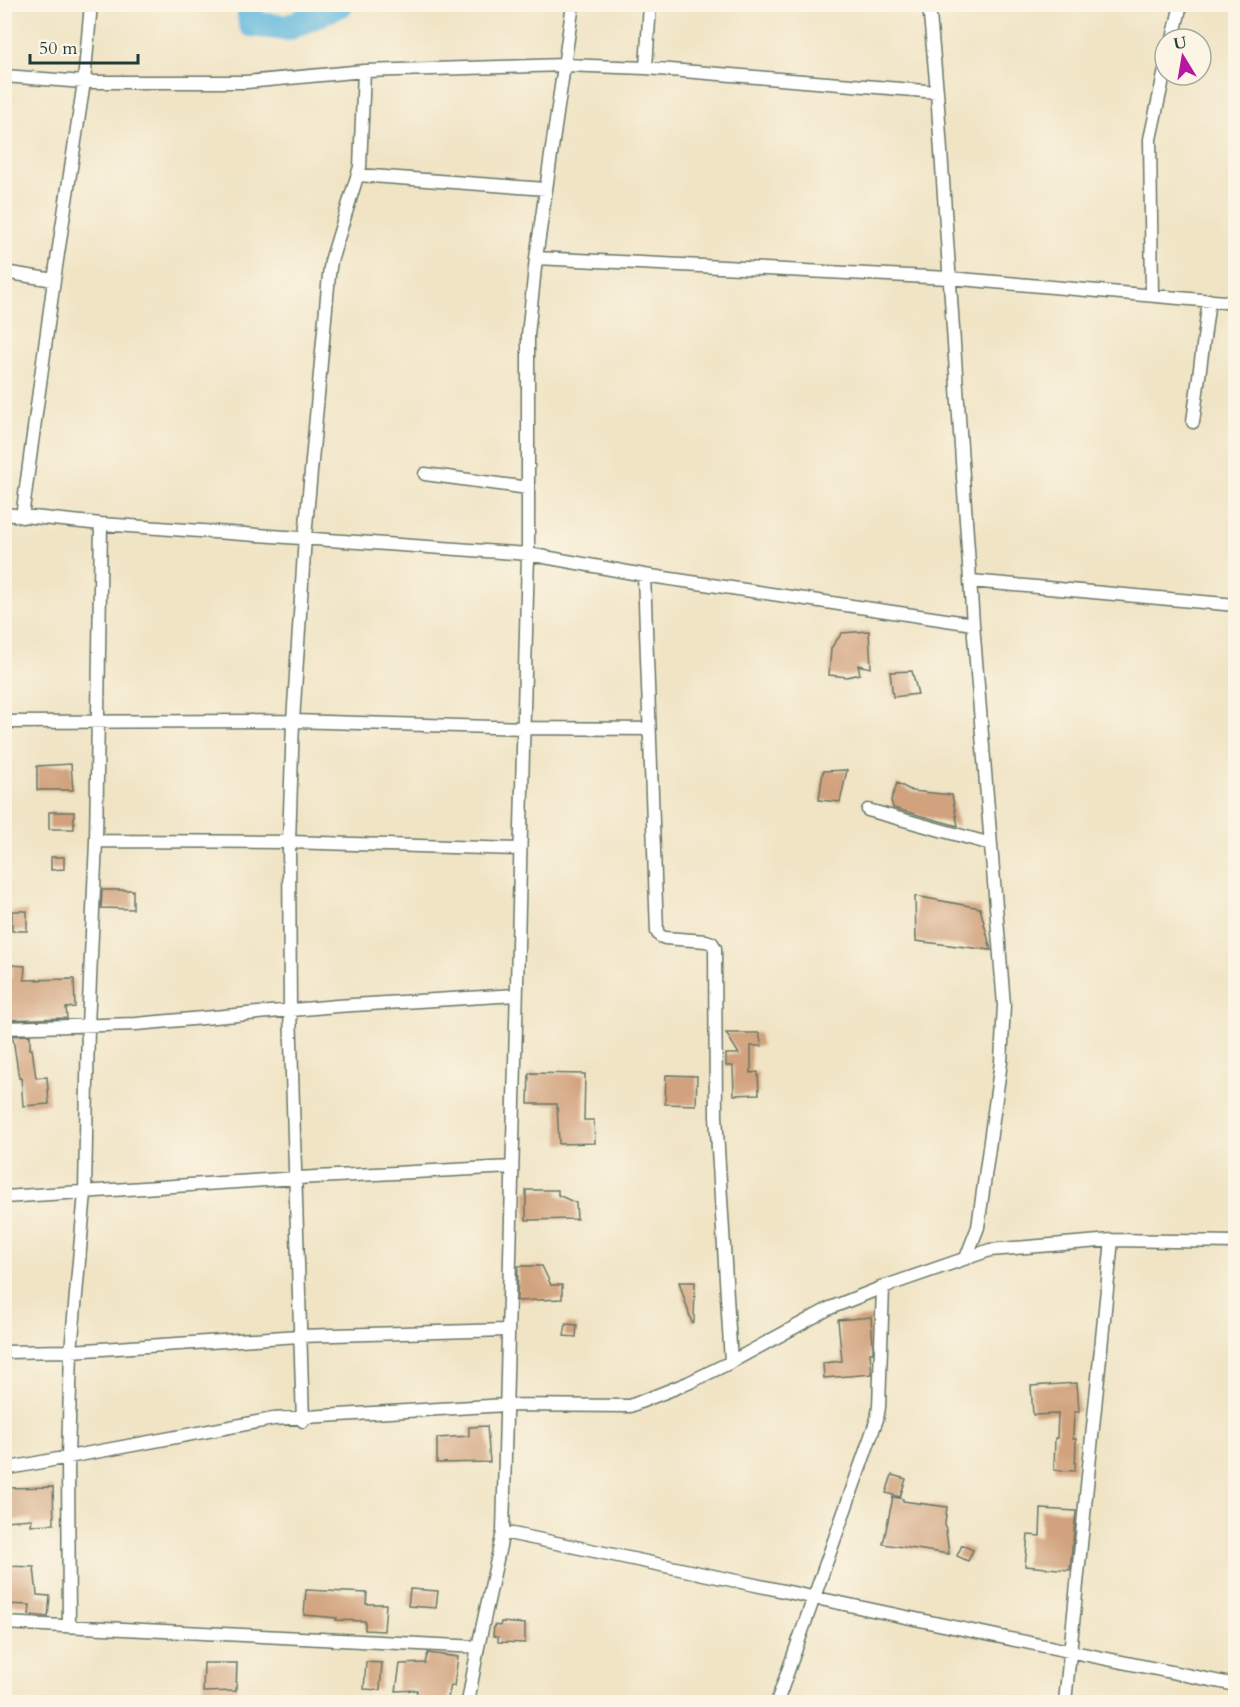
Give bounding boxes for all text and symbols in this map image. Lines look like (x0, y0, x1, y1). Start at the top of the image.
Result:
scale bar (30, 27, 138, 65)
north arrow (1153, 27, 1213, 87)
text: U (1172, 31, 1189, 55)
text: 50 m (39, 36, 78, 61)

